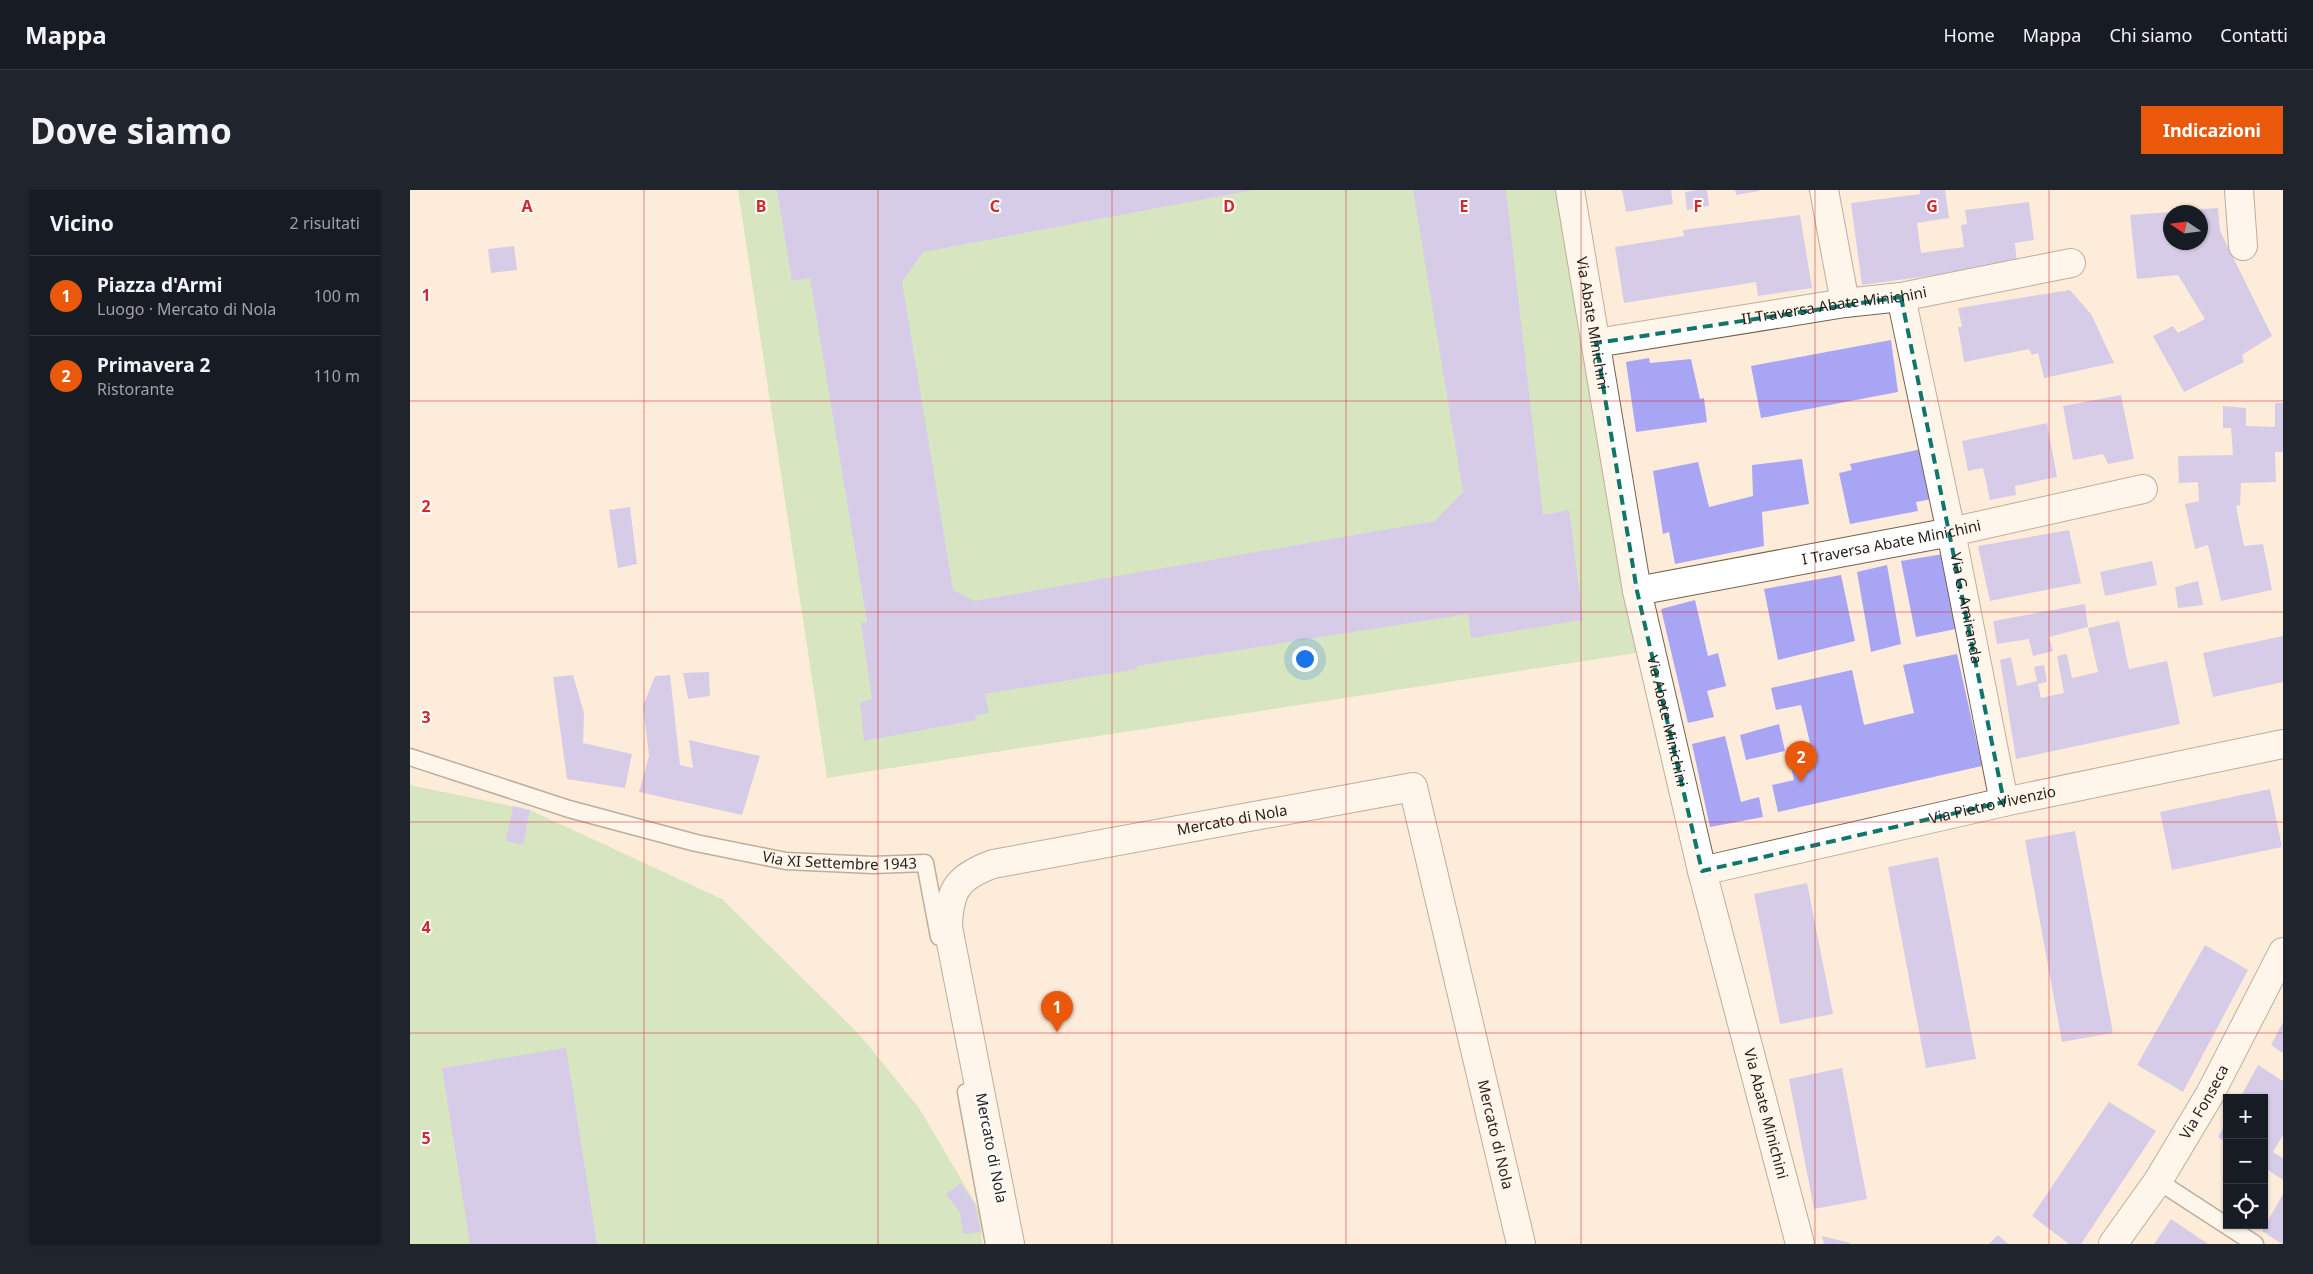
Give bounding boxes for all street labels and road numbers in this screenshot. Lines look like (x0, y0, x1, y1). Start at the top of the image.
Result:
street label: Via Abate Minichini (1572, 255, 1614, 391)
street label: II Traversa Abate Minichini (1740, 281, 1928, 328)
street label: I Traversa Abate Minichini (1800, 515, 1983, 569)
street label: Via G. Amiranda (1946, 551, 1988, 665)
street label: Via Abate Minichini (1643, 653, 1693, 788)
street label: Via Pietro Vivenzio (1927, 780, 2058, 828)
street label: Mercato di Nola (1175, 799, 1289, 839)
street label: Via XI Settembre 1943 (761, 846, 917, 874)
street label: Via Abate Minichini (1740, 1046, 1793, 1181)
street label: Via Fonseca (2174, 1061, 2232, 1142)
street label: Mercato di Nola (1474, 1078, 1519, 1191)
street label: Mercato di Nola (972, 1091, 1012, 1205)

